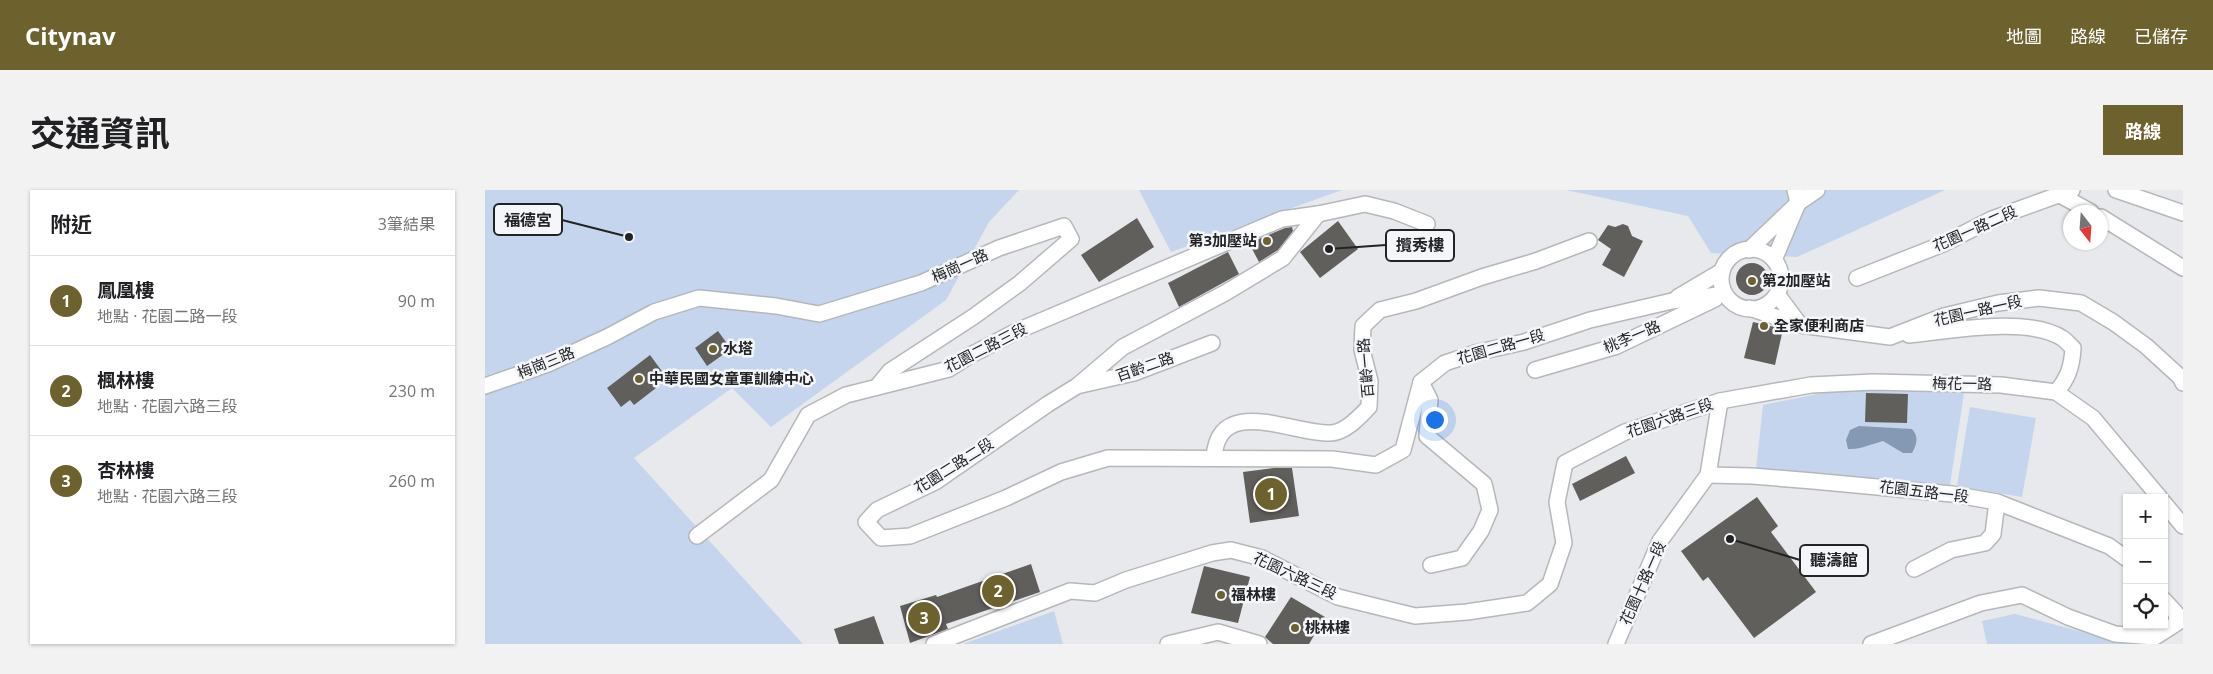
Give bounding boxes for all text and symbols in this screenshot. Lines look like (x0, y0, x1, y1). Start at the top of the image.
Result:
text: Citynav (25, 19, 116, 52)
text: 地圖 (2006, 24, 2042, 48)
text: 路線 (2070, 24, 2106, 48)
text: 已儲存 (2134, 24, 2188, 48)
button: 路線 (2103, 105, 2183, 155)
text: 交通資訊 (30, 109, 170, 156)
street label: 花園一路二段 (1929, 201, 2020, 256)
callout: 福德宮 (494, 204, 562, 235)
north arrow (2063, 205, 2108, 250)
text: 福德宮 (504, 209, 552, 231)
text: 附近 (50, 210, 92, 238)
text: 3筆結果 (378, 213, 435, 235)
place label: 第3加壓站 (1188, 230, 1257, 250)
callout: 攬秀樓 (1386, 230, 1454, 261)
text: 攬秀樓 (1396, 234, 1444, 256)
marker: 第3加壓站 (1261, 235, 1273, 247)
street label: 梅崗一路 (928, 244, 991, 286)
place label: 第2加壓站 (1762, 270, 1831, 290)
marker: 第2加壓站 (1746, 275, 1758, 287)
text: 鳳凰樓 (97, 277, 154, 303)
text: 1 (61, 290, 71, 312)
text: 90 m (398, 290, 435, 312)
street label: 花園一路一段 (1932, 290, 2024, 330)
text: 地點 · 花園二路一段 (97, 305, 238, 327)
street label: 桃李一路 (1600, 315, 1663, 357)
place label: 全家便利商店 (1774, 315, 1864, 335)
street label: 花園二路三段 (941, 318, 1030, 376)
marker: 全家便利商店 (1758, 320, 1770, 332)
street label: 花園二路一段 (1455, 324, 1547, 368)
street label: 百齡一路 (1352, 337, 1378, 399)
place label: 水塔 (723, 338, 753, 358)
street label: 梅崗三路 (514, 342, 577, 383)
marker: 水塔 (707, 343, 719, 355)
street label: 百齡二路 (1113, 347, 1176, 385)
text: 楓林樓 (97, 367, 154, 393)
place label: 中華民國女童軍訓練中心 (649, 368, 814, 388)
street label: 梅花一路 (1932, 372, 1992, 394)
marker: 中華民國女童軍訓練中心 (633, 373, 645, 385)
text: 2 (61, 380, 71, 402)
text: 230 m (389, 380, 435, 402)
street label: 花園六路三段 (1624, 393, 1715, 441)
text: 地點 · 花園六路三段 (97, 395, 238, 417)
your location (1422, 407, 1448, 433)
street label: 花園二路二段 (910, 433, 997, 497)
text: 杏林樓 (97, 457, 154, 483)
text: 3 (61, 470, 71, 492)
text: 260 m (389, 470, 435, 492)
pin: 1 (1255, 475, 1287, 513)
street label: 花園五路一段 (1878, 476, 1970, 506)
text: 地點 · 花園六路三段 (97, 485, 238, 507)
map controls (2123, 494, 2168, 629)
button: + (2123, 494, 2168, 539)
street label: 花園十路一段 (1615, 537, 1670, 628)
button: − (2123, 539, 2168, 584)
callout: 聽濤館 (1800, 545, 1868, 576)
street label: 花園六路三段 (1250, 547, 1340, 603)
text: 聽濤館 (1810, 549, 1858, 571)
pin: 2 (982, 572, 1014, 610)
place label: 福林樓 (1231, 584, 1276, 604)
button: locate (2123, 584, 2168, 629)
marker: 福林樓 (1215, 589, 1227, 601)
pin: 3 (908, 599, 940, 637)
place label: 桃林樓 (1305, 617, 1350, 637)
marker: 桃林樓 (1289, 622, 1301, 634)

